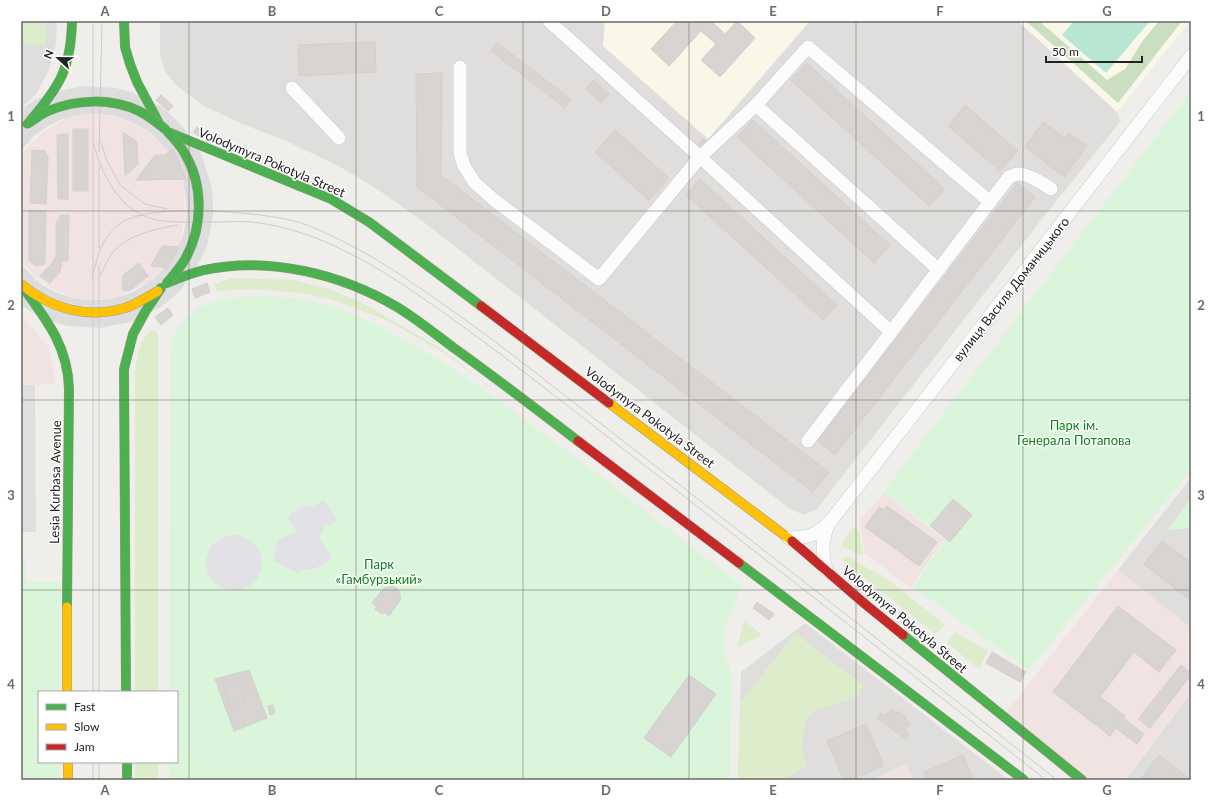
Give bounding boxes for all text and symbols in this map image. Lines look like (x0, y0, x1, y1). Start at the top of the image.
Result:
text: A (99, 3, 110, 19)
text: B (268, 3, 277, 19)
text: C (435, 3, 444, 19)
text: D (601, 3, 611, 19)
text: E (769, 3, 777, 19)
text: F (936, 3, 944, 19)
text: G (1102, 3, 1112, 19)
north arrow (38, 38, 78, 78)
scale bar (1046, 38, 1142, 64)
text: 50 m (1052, 44, 1079, 59)
text: N (41, 48, 56, 60)
text: 1 (7, 108, 15, 124)
text: 1 (1197, 108, 1205, 124)
street label: Volodymyra Pokotyla Street (196, 124, 348, 200)
street label: вулиця Василя Доманицького (950, 214, 1072, 364)
text: 2 (7, 297, 15, 313)
text: 2 (1197, 297, 1205, 313)
street label: Volodymyra Pokotyla Street (582, 363, 718, 471)
park label: Парк ім. Генерала Потапова (1017, 417, 1131, 448)
street label: Lesia Kurbasa Avenue (46, 420, 64, 544)
text: 3 (7, 487, 15, 503)
text: 3 (1197, 487, 1205, 503)
park label: Парк «Гамбурзький» (336, 556, 422, 587)
street label: Volodymyra Pokotyla Street (839, 562, 971, 676)
text: 4 (7, 676, 15, 692)
text: 4 (1197, 676, 1205, 692)
legend (38, 691, 178, 763)
text: Fast (74, 699, 96, 714)
text: Slow (74, 719, 100, 734)
text: Jam (74, 739, 95, 754)
text: A (99, 782, 110, 798)
text: B (268, 782, 277, 798)
text: C (435, 782, 444, 798)
text: D (601, 782, 611, 798)
text: E (769, 782, 777, 798)
text: F (936, 782, 944, 798)
text: G (1102, 782, 1112, 798)

